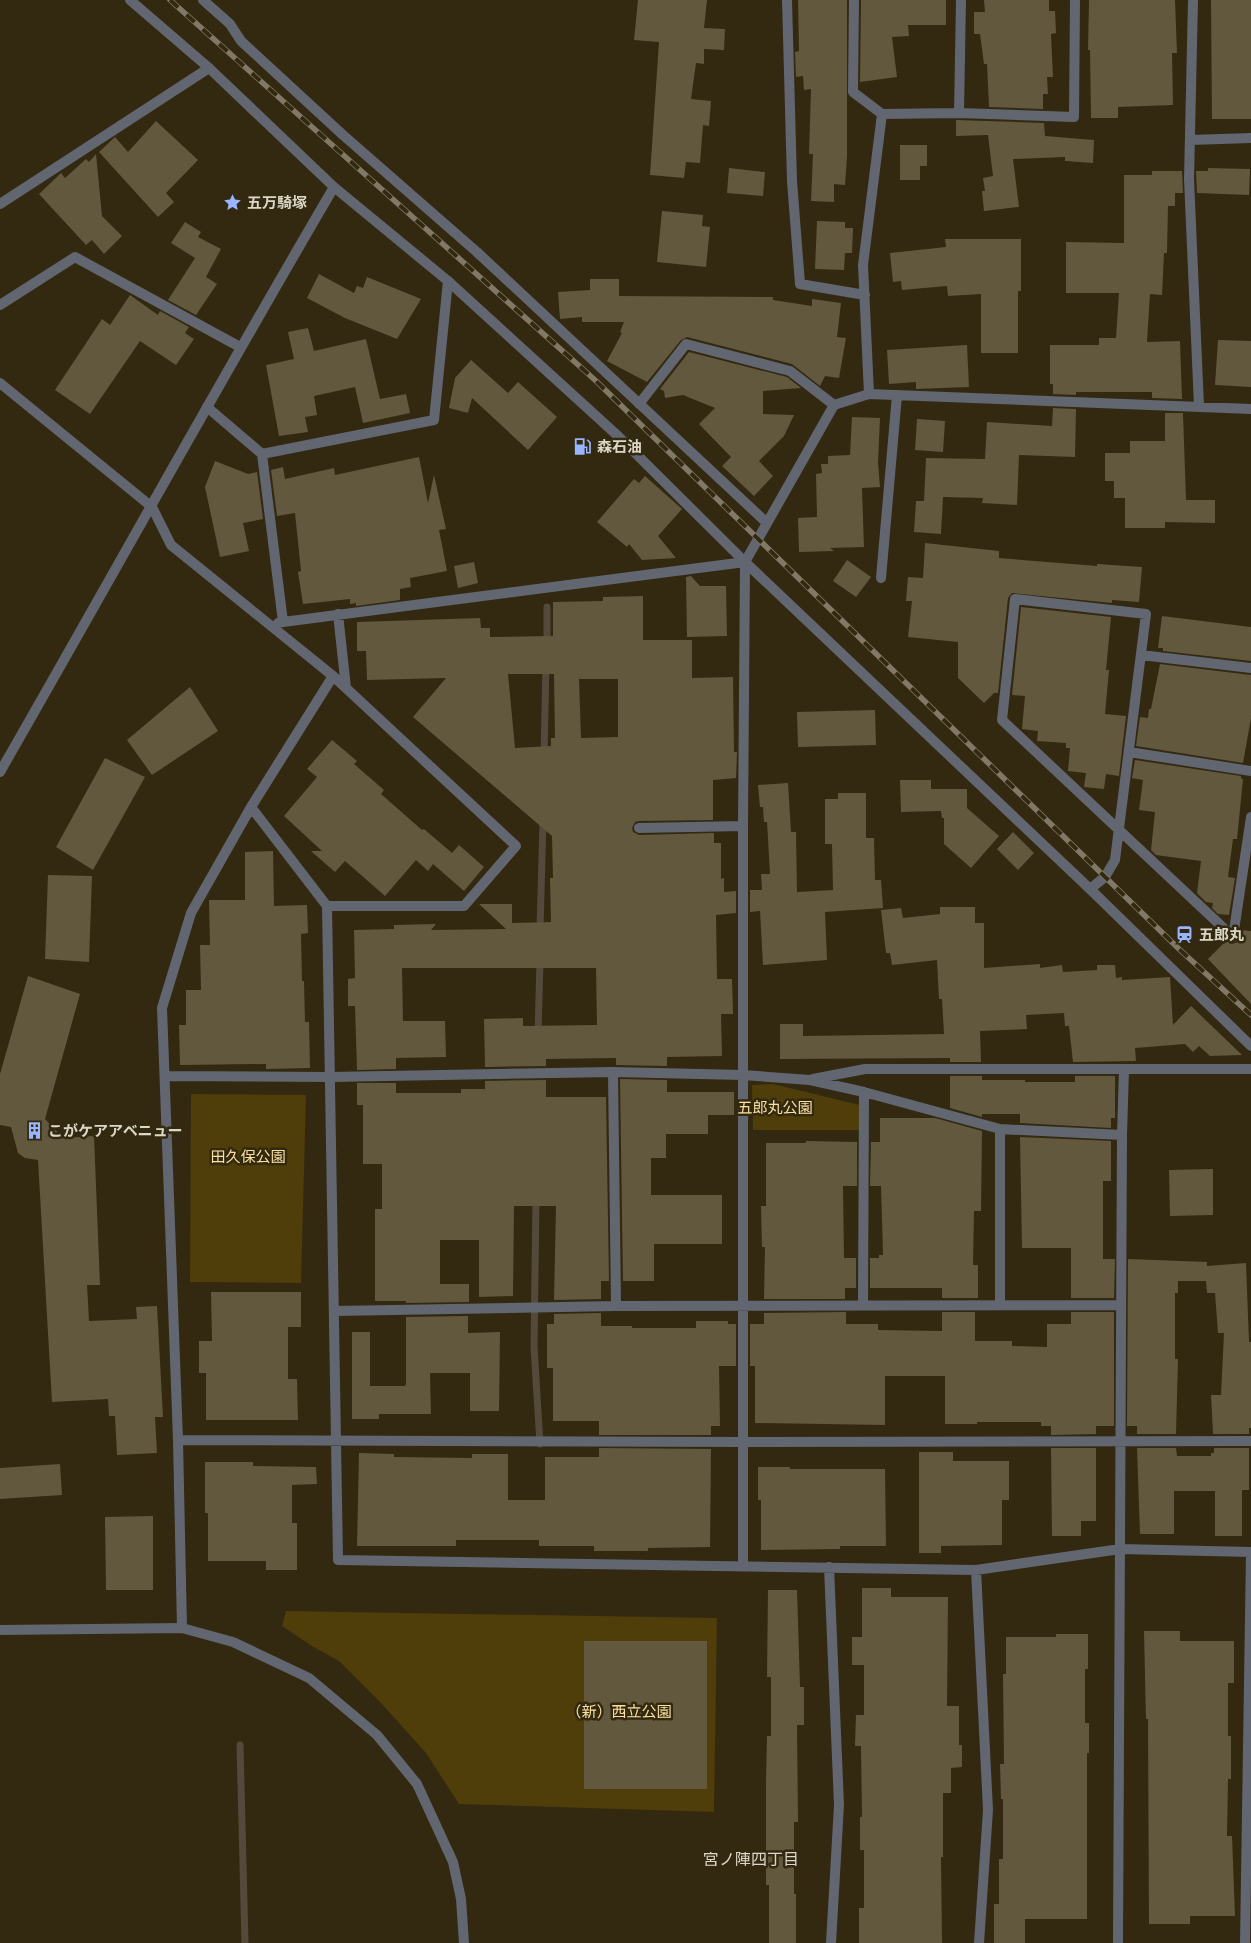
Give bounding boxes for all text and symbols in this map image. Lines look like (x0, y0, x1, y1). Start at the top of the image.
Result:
place icon: 五万騎塚 (223, 193, 243, 213)
place label: 五万騎塚 (247, 194, 307, 213)
fuel station icon: 森石油 (573, 437, 593, 457)
place label: 森石油 (597, 438, 642, 457)
station icon: 五郎丸 (1175, 925, 1195, 945)
place label: 五郎丸 (1199, 926, 1244, 945)
park label: 五郎丸公園 (737, 1099, 813, 1118)
building icon: こがケアアベニュー (24, 1121, 44, 1141)
place label: こがケアアベニュー (48, 1122, 183, 1141)
park label: 田久保公園 (210, 1148, 286, 1167)
park label: （新）西立公園 (566, 1703, 672, 1722)
district label: 宮ノ陣四丁目 (703, 1851, 799, 1870)

